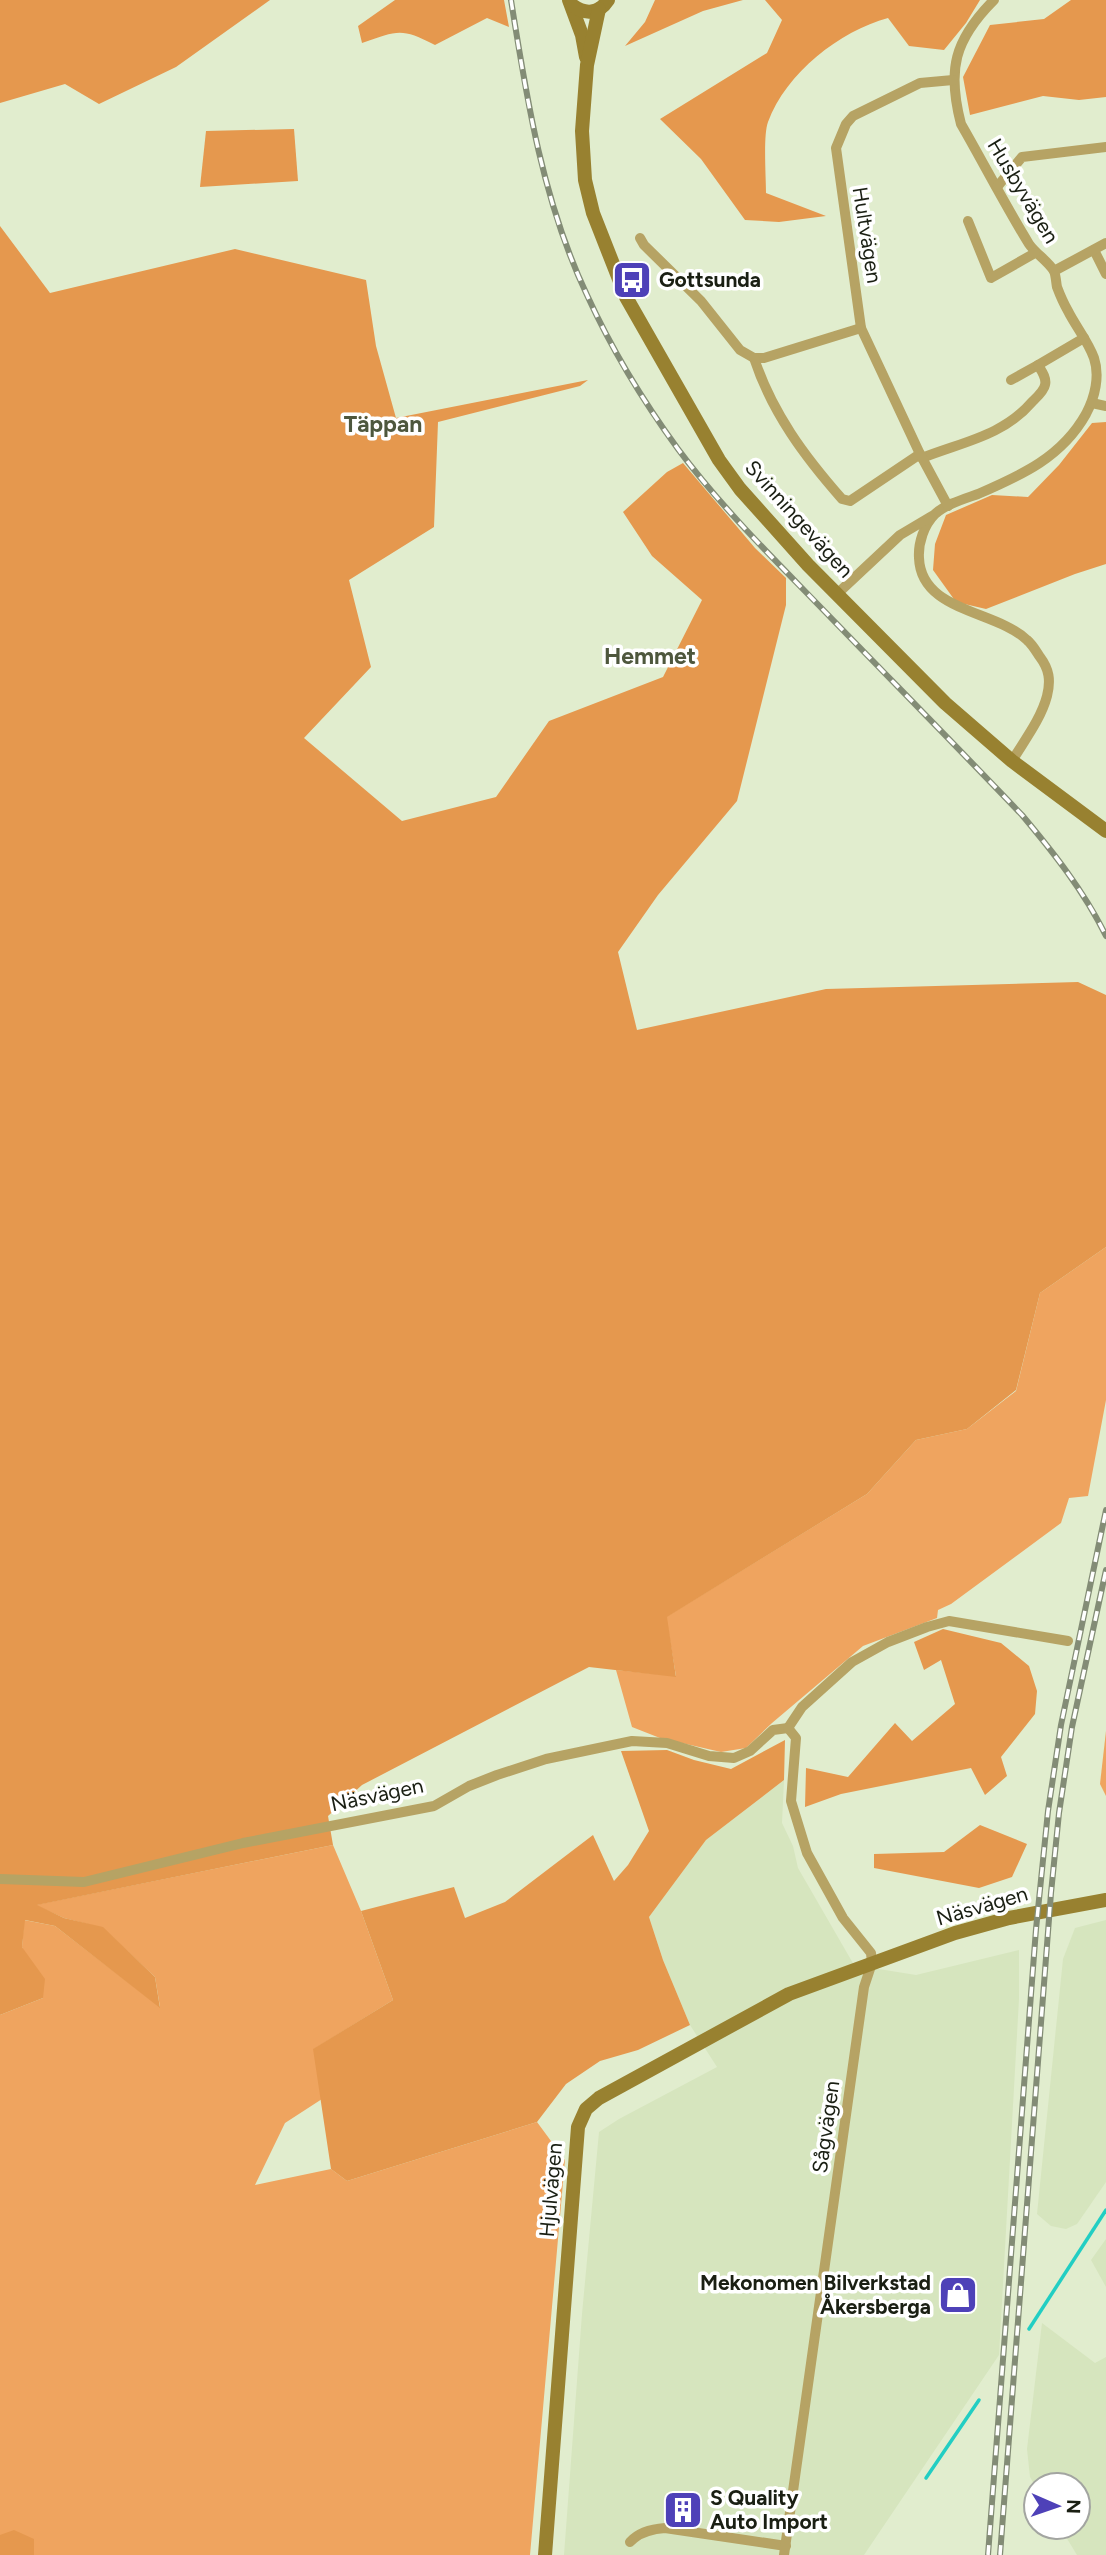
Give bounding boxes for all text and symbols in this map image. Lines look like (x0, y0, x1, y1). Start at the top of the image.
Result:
street label: Husbyvägen (982, 134, 1064, 248)
street label: Hultvägen (848, 185, 887, 285)
bus stop icon: Gottsunda (611, 259, 653, 301)
place label: Gottsunda (659, 267, 761, 292)
district label: Täppan (344, 410, 422, 438)
street label: Svinningevägen (740, 455, 859, 583)
district label: Hemmet (604, 642, 696, 670)
street label: Näsvägen (328, 1773, 425, 1816)
street label: Näsvägen (933, 1881, 1030, 1930)
street label: Sågvägen (807, 2079, 844, 2175)
street label: Hjulvägen (534, 2142, 567, 2238)
place label: Mekonomen Bilverkstad Åkersberga (700, 2270, 931, 2319)
shop icon: Mekonomen Bilverkstad Åkersberga (937, 2274, 979, 2316)
north arrow (1022, 2471, 1092, 2541)
place label: S Quality Auto Import (710, 2485, 828, 2534)
building icon: S Quality Auto Import (662, 2489, 704, 2531)
text: N (1062, 2499, 1085, 2514)

